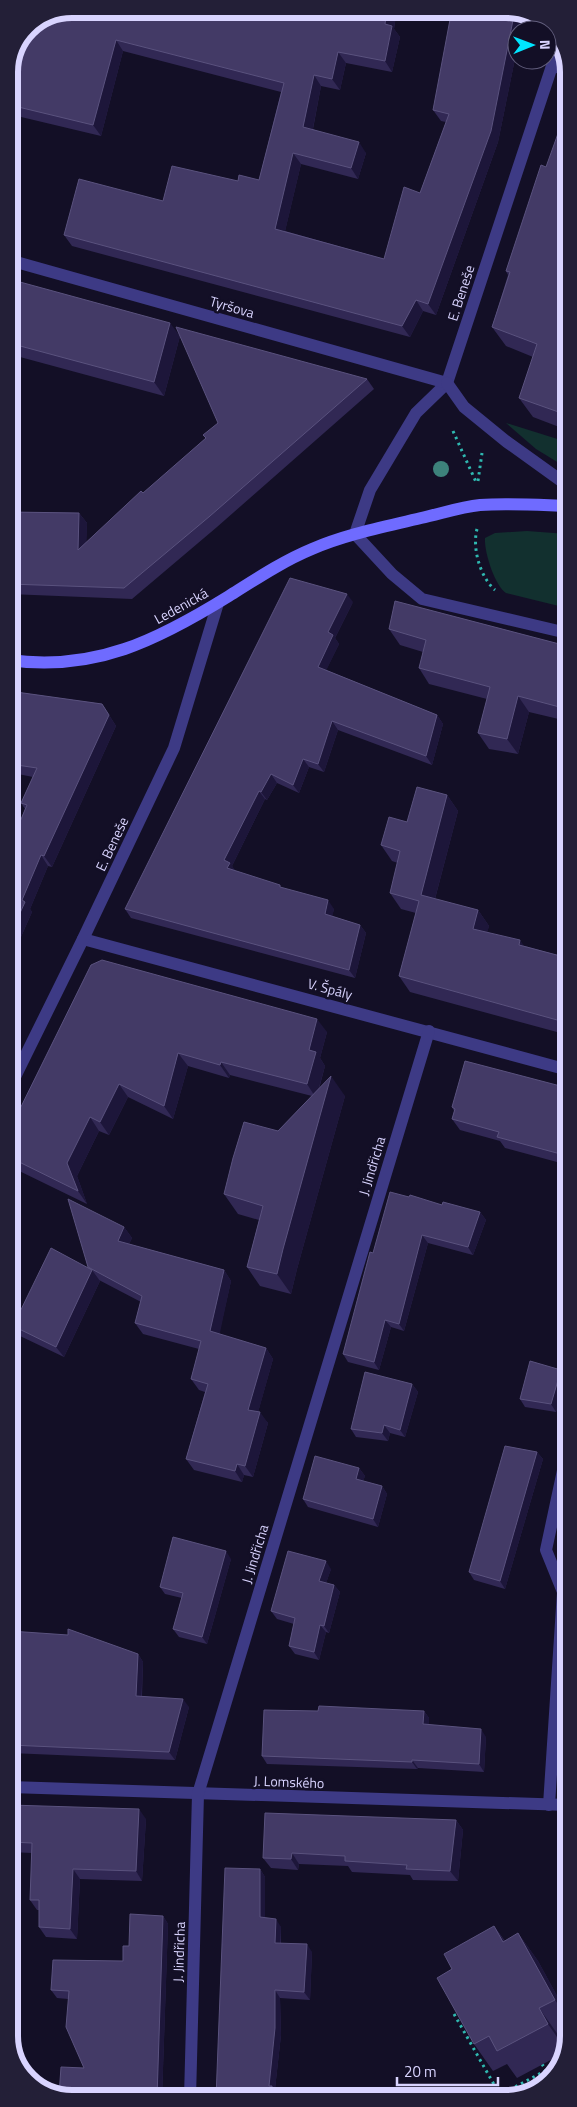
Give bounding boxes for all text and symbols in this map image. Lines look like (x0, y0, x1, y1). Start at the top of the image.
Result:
north arrow (507, 20, 557, 70)
text: N (535, 40, 556, 50)
street label: E. Beneše (442, 262, 479, 324)
street label: Tyršova (207, 290, 257, 323)
street label: Ledenická (150, 582, 211, 629)
street label: E. Beneše (90, 813, 133, 874)
street label: V. Špály (305, 972, 355, 1005)
street label: J. Jindřicha (353, 1134, 390, 1198)
street label: J. Jindřicha (236, 1522, 273, 1586)
street label: J. Lomského (253, 1770, 325, 1793)
street label: J. Jindřicha (167, 1921, 190, 1983)
scale bar (397, 2054, 498, 2086)
text: 20 m (404, 2060, 437, 2083)

